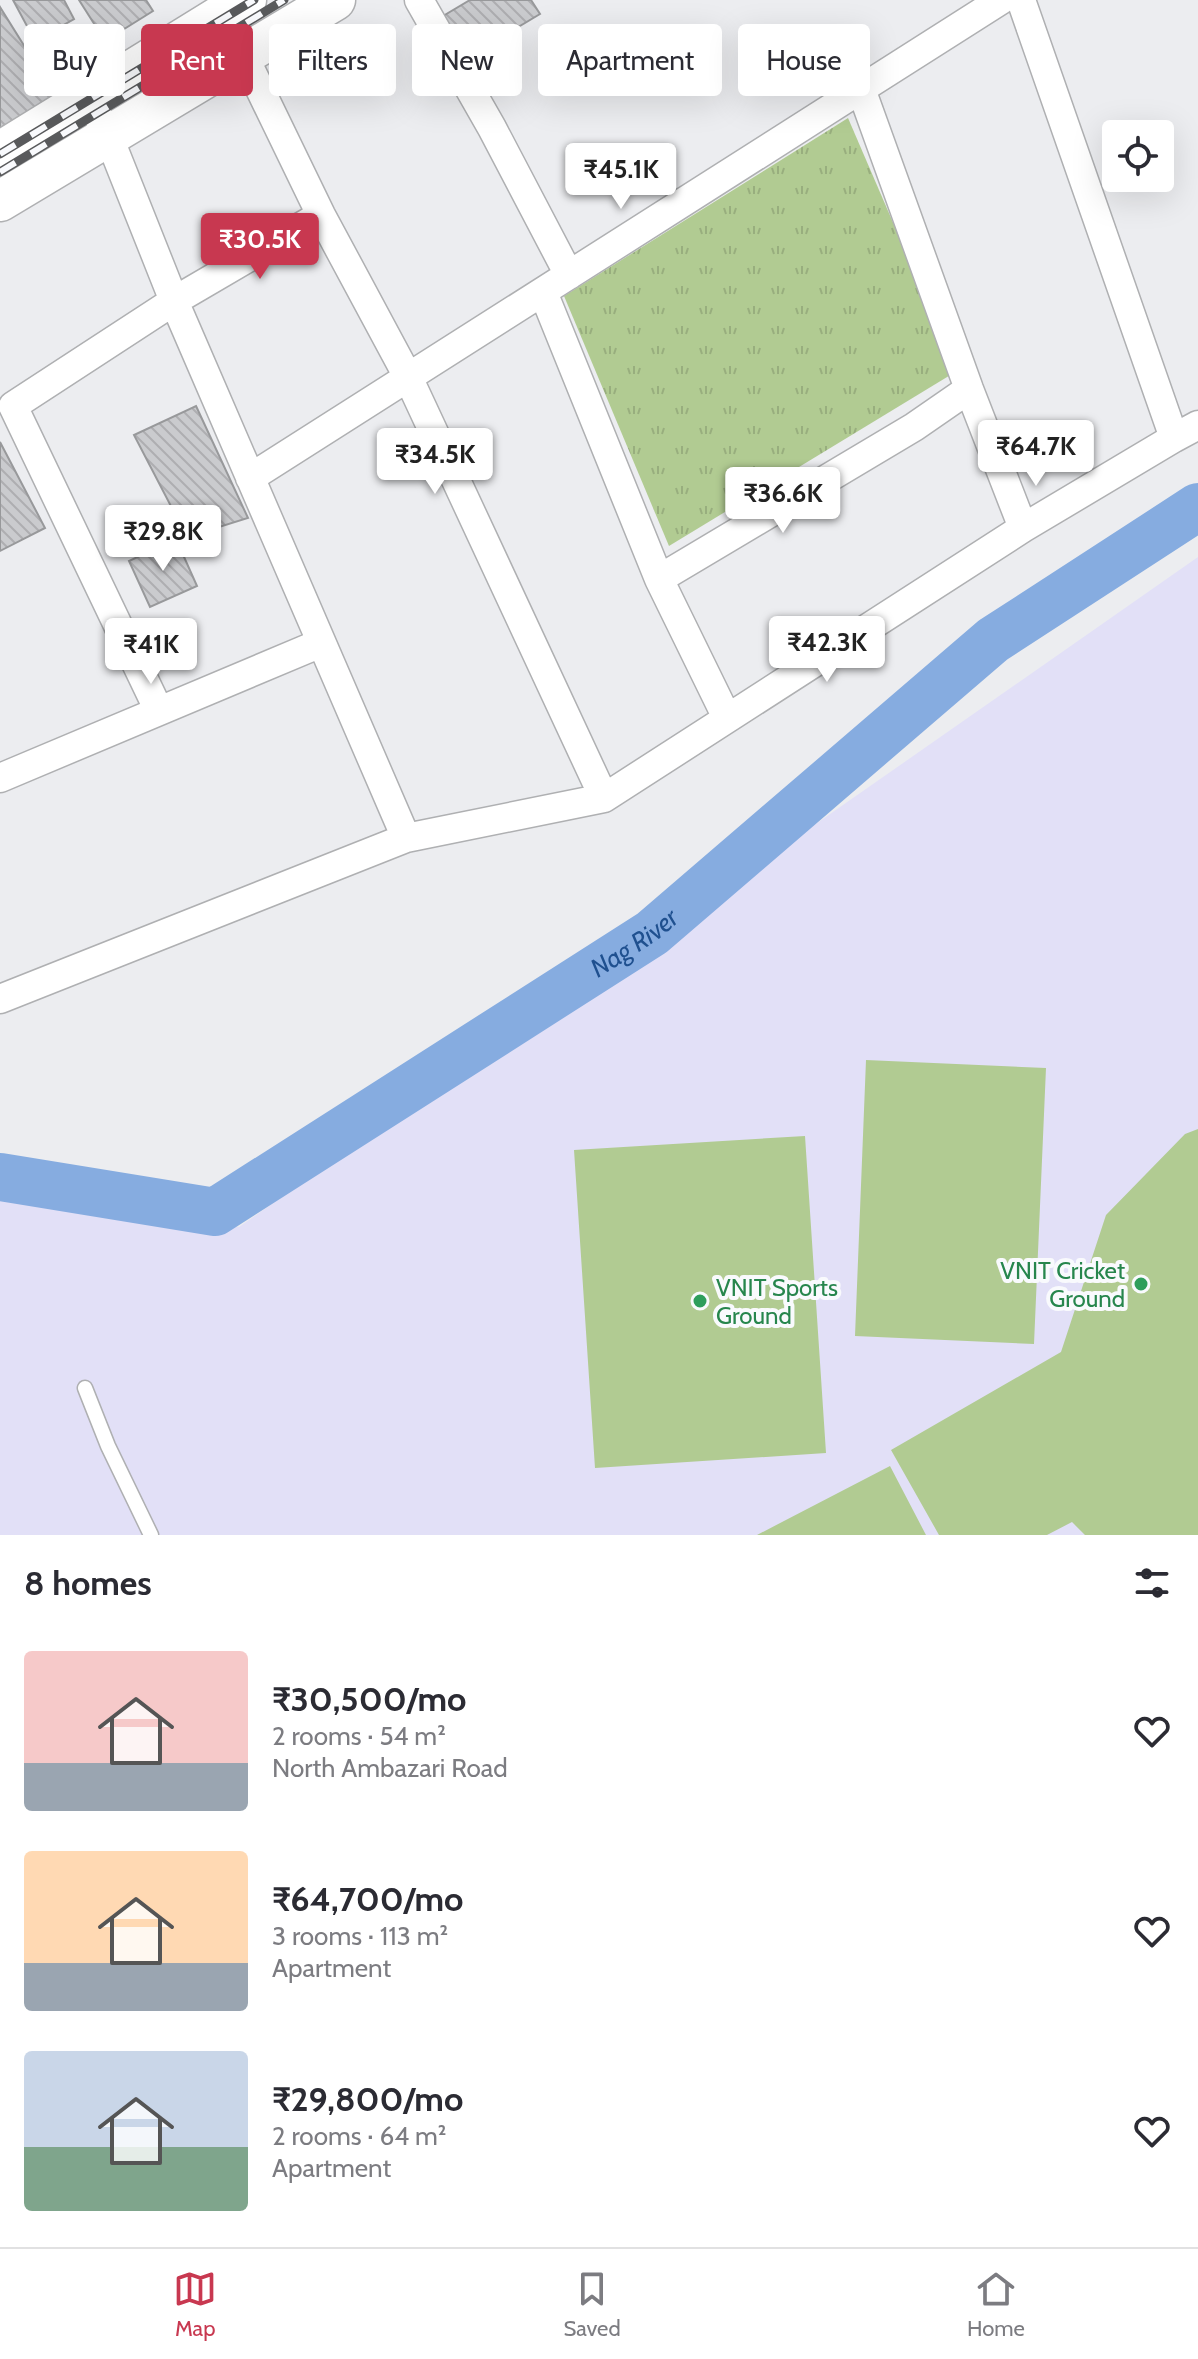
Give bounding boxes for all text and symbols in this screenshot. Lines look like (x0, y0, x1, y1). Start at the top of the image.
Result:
chip: Buy (24, 24, 125, 96)
chip: Rent (141, 24, 253, 96)
chip: Filters (269, 24, 396, 96)
chip: New (412, 24, 522, 96)
chip: Apartment (538, 24, 722, 96)
chip: House (738, 24, 870, 96)
map controls (1102, 120, 1174, 192)
button: locate (1102, 120, 1174, 192)
pin: ₹45.1K (556, 143, 686, 211)
text: ₹45.1K (583, 153, 659, 185)
pin: ₹30.5K (195, 213, 325, 281)
text: ₹30.5K (219, 223, 301, 255)
pin: ₹64.7K (971, 420, 1101, 488)
pin: ₹34.5K (370, 428, 500, 496)
text: ₹64.7K (996, 430, 1076, 462)
text: ₹34.5K (395, 438, 475, 470)
pin: ₹36.6K (718, 467, 848, 535)
text: ₹36.6K (743, 477, 823, 509)
pin: ₹29.8K (98, 505, 228, 573)
text: ₹29.8K (123, 515, 203, 547)
pin: ₹42.3K (762, 616, 892, 684)
pin: ₹41K (104, 618, 198, 686)
text: ₹42.3K (787, 626, 867, 658)
text: ₹41K (123, 628, 179, 660)
water label: Nag River (584, 901, 685, 984)
place label: VNIT Cricket Ground (1000, 1256, 1125, 1313)
place label: VNIT Sports Ground (716, 1273, 838, 1330)
marker: VNIT Cricket Ground (1132, 1275, 1150, 1293)
marker: VNIT Sports Ground (691, 1292, 709, 1310)
icon: filters (1130, 1561, 1174, 1605)
text: 8 homes (24, 1562, 152, 1604)
text: ₹30,500/mo (272, 1678, 466, 1720)
icon: home (88, 1683, 184, 1779)
icon: heart (1130, 1709, 1174, 1753)
text: 2 rooms · 54 m² (272, 1720, 446, 1752)
text: North Ambazari Road (272, 1752, 508, 1784)
text: ₹64,700/mo (272, 1878, 464, 1920)
icon: home (88, 1883, 184, 1979)
icon: heart (1130, 1909, 1174, 1953)
text: 3 rooms · 113 m² (272, 1920, 448, 1952)
text: Apartment (272, 1952, 391, 1984)
text: ₹29,800/mo (272, 2078, 463, 2120)
icon: home (88, 2083, 184, 2179)
icon: heart (1130, 2109, 1174, 2153)
text: 2 rooms · 64 m² (272, 2120, 447, 2152)
text: Apartment (272, 2152, 391, 2184)
tab: Map (173, 2267, 217, 2342)
tab: Saved (563, 2267, 621, 2342)
tab: Home (967, 2267, 1025, 2342)

